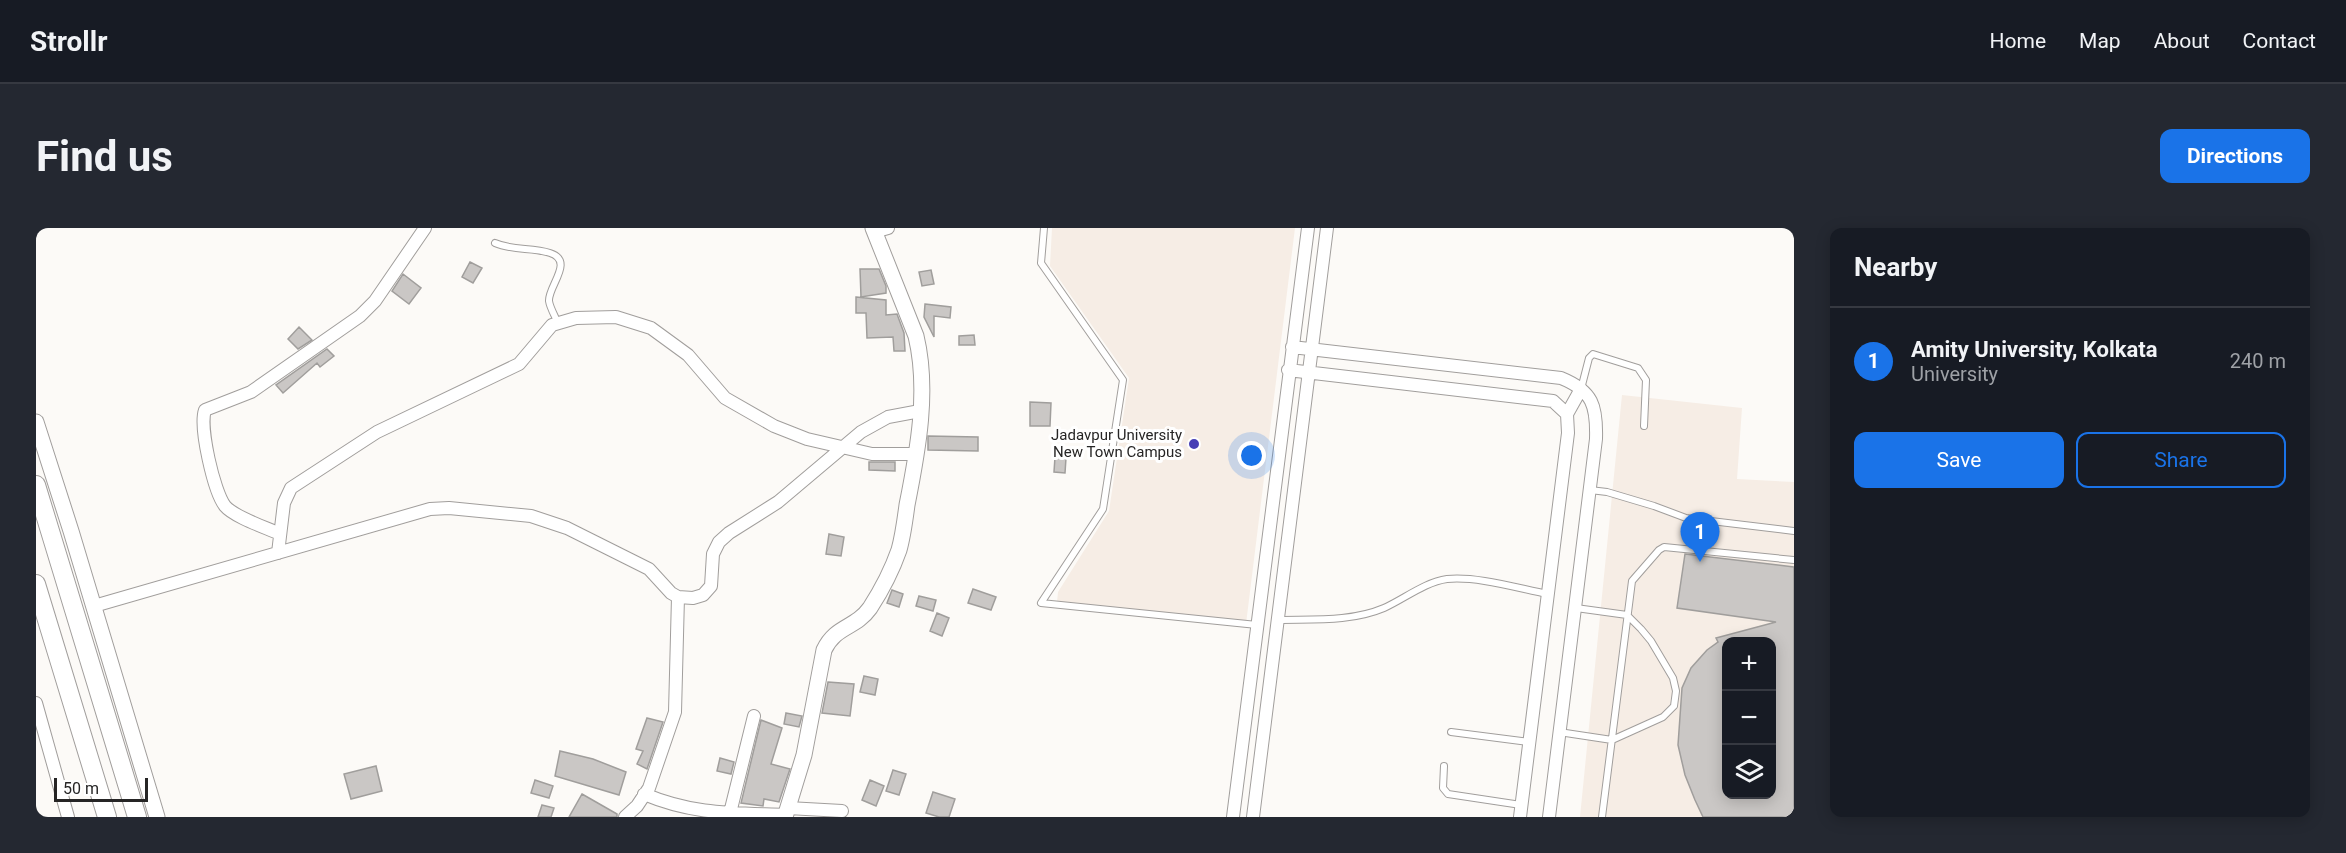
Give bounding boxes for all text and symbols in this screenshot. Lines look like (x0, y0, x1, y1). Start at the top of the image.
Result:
text: Strollr (30, 25, 107, 58)
text: Home (1990, 29, 2046, 53)
text: Map (2079, 29, 2121, 53)
text: About (2154, 29, 2210, 53)
text: Contact (2243, 29, 2316, 53)
button: Directions (2160, 129, 2310, 183)
text: Find us (36, 132, 173, 181)
text: Nearby (1854, 252, 1937, 282)
text: Amity University, Kolkata (1911, 337, 2158, 362)
text: 1 (1868, 349, 1879, 373)
text: 240 m (2230, 349, 2286, 373)
text: University (1911, 362, 1998, 386)
place label: Jadavpur University New Town Campus (1051, 426, 1182, 461)
button: Save (1854, 432, 2064, 488)
button: Share (2076, 432, 2286, 488)
marker: Jadavpur University New Town Campus (1187, 437, 1201, 451)
your location (1237, 441, 1266, 470)
pin: 1 (1680, 512, 1720, 562)
map controls (1722, 637, 1776, 799)
button: + (1722, 637, 1776, 691)
button: − (1722, 691, 1776, 745)
button: layers (1722, 745, 1776, 799)
scale bar (54, 775, 148, 802)
text: 50 m (63, 779, 99, 798)

